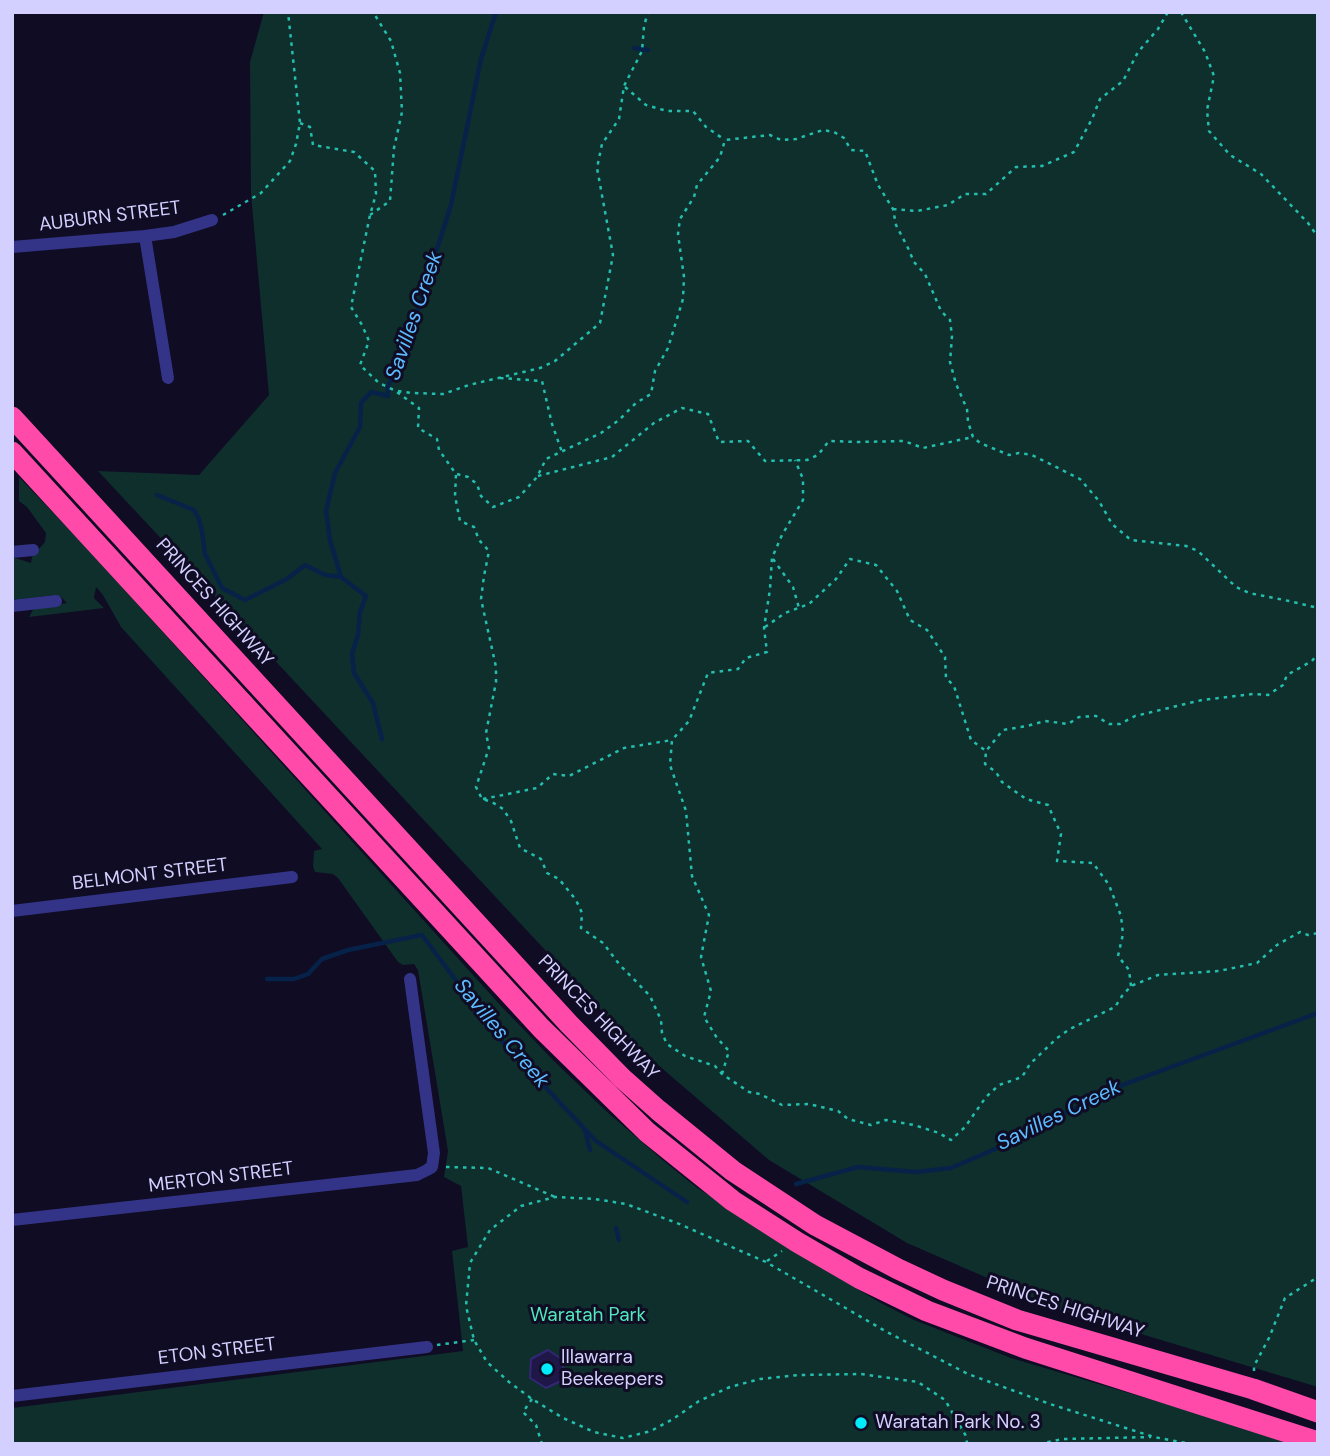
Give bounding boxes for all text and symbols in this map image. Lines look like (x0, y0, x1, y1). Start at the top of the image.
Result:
street label: AUBURN STREET (38, 197, 182, 237)
water label: Savilles Creek (381, 248, 449, 384)
street label: PRINCES HIGHWAY (151, 534, 277, 672)
street label: BELMONT STREET (71, 854, 229, 896)
street label: PRINCES HIGHWAY (533, 951, 663, 1085)
water label: Savilles Creek (448, 974, 554, 1094)
water label: Savilles Creek (993, 1075, 1125, 1157)
street label: MERTON STREET (147, 1158, 295, 1198)
street label: PRINCES HIGHWAY (983, 1272, 1147, 1344)
park label: Waratah Park (530, 1305, 646, 1327)
street label: ETON STREET (157, 1333, 277, 1371)
place label: Illawarra Beekeepers (561, 1347, 664, 1391)
marker: Illawarra Beekeepers (539, 1361, 555, 1377)
place label: Waratah Park No. 3 (875, 1412, 1041, 1434)
marker: Waratah Park No. 3 (853, 1415, 869, 1431)

